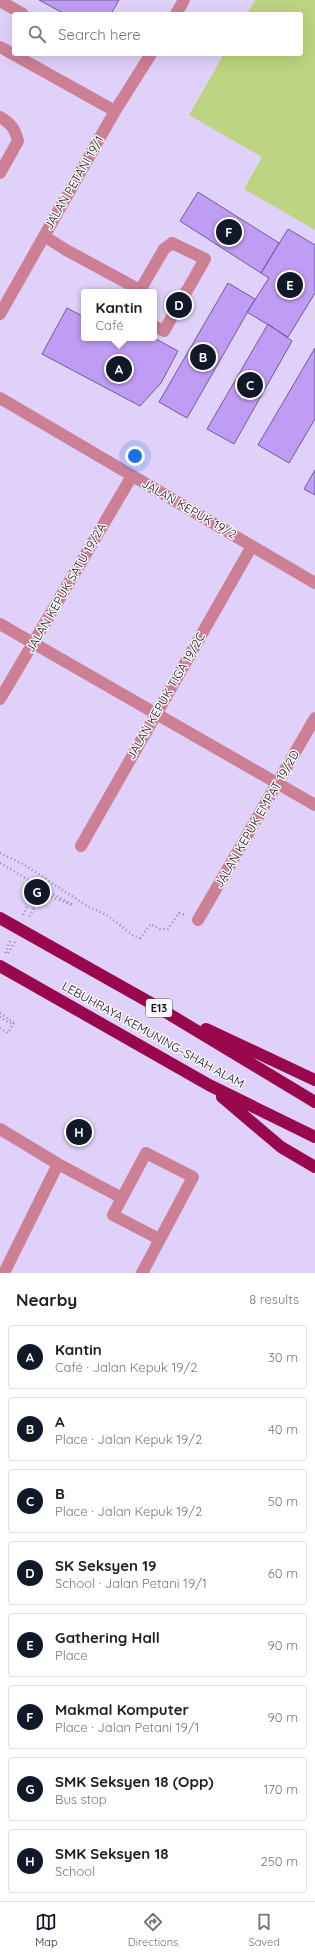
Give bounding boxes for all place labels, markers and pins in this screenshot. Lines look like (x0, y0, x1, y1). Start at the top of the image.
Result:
pin: F (216, 217, 242, 247)
pin: E (277, 270, 303, 300)
pin: D (166, 290, 192, 320)
pin: B (190, 342, 216, 372)
pin: A (106, 354, 132, 384)
pin: C (237, 370, 263, 400)
pin: G (24, 877, 50, 907)
pin: H (66, 1117, 92, 1147)

